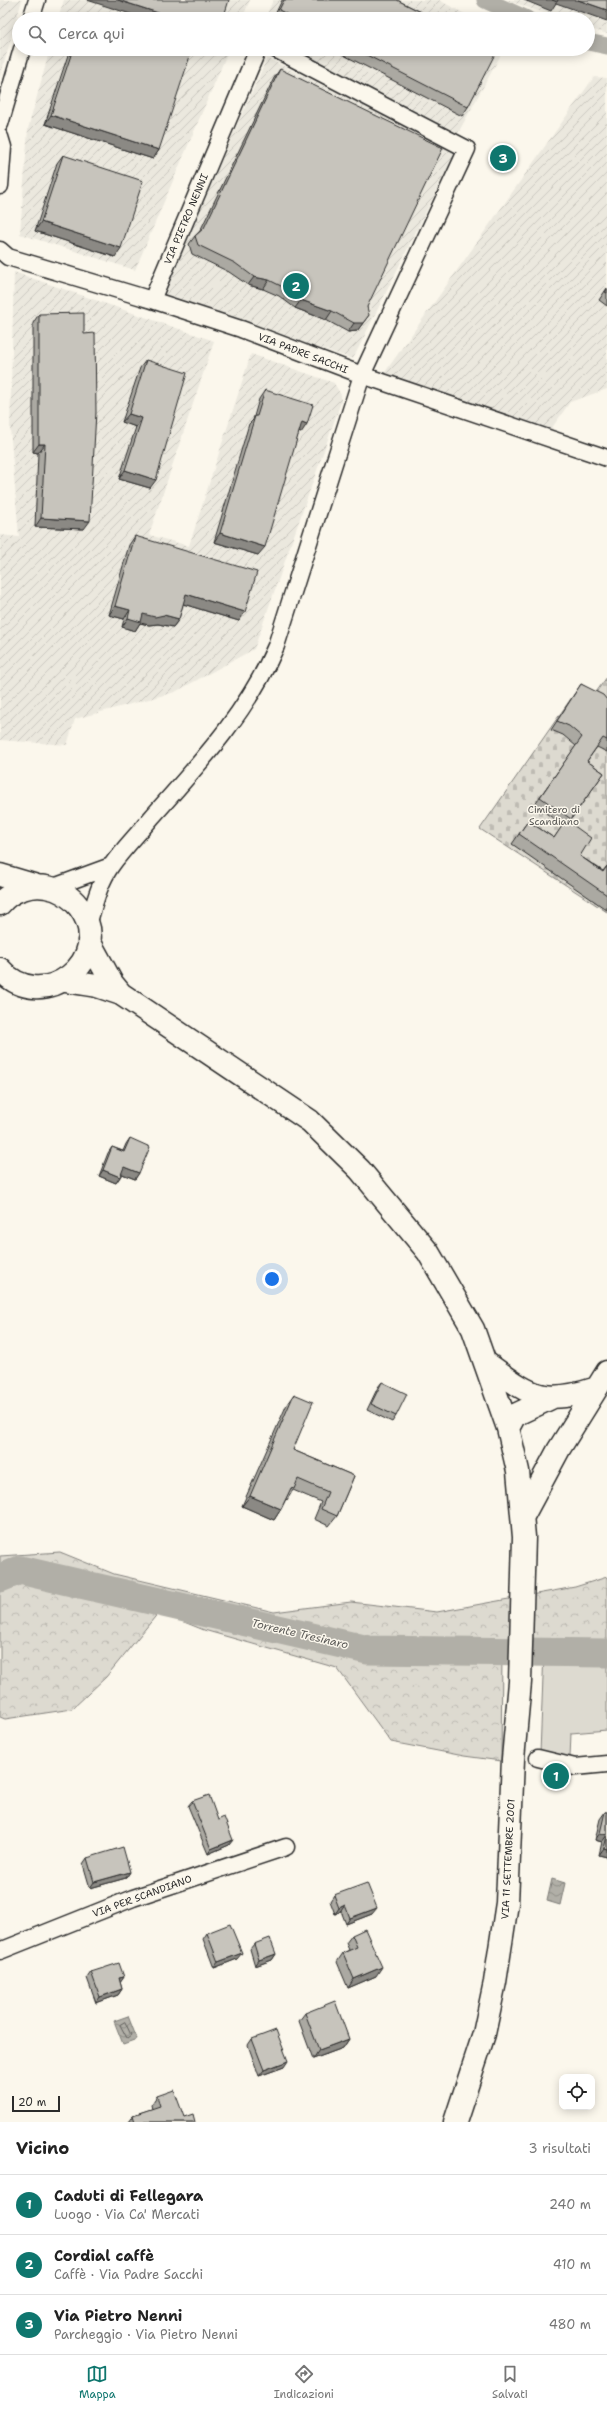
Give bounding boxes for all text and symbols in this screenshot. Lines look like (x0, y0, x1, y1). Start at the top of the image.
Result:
search box (12, 12, 595, 56)
icon: search (26, 23, 48, 45)
text: Cerca qui (58, 24, 125, 44)
pin: 3 (490, 143, 516, 173)
street label: VIA PIETRO NENNI (161, 171, 211, 266)
pin: 2 (283, 271, 309, 301)
street label: VIA PADRE SACCHI (256, 330, 350, 376)
park label: Cimitero di Scandiano (528, 803, 580, 828)
your location (262, 1269, 282, 1289)
water label: Torrente Tresinaro (250, 1616, 350, 1652)
pin: 1 (543, 1761, 569, 1791)
street label: VIA 11 SETTEMBRE 2001 (498, 1798, 518, 1920)
street label: VIA PER SCANDIANO (91, 1872, 193, 1920)
map controls (559, 2074, 595, 2110)
button: locate (559, 2074, 595, 2110)
scale bar (12, 2094, 60, 2113)
text: 20 m (18, 2095, 46, 2110)
text: Vicino (16, 2137, 69, 2159)
text: 3 risultati (528, 2140, 591, 2157)
text: Caduti di Fellegara (54, 2186, 203, 2206)
text: 1 (26, 2196, 32, 2213)
text: 240 m (549, 2196, 591, 2213)
text: Luogo · Via Ca' Mercati (54, 2206, 200, 2223)
text: Cordial caffè (54, 2246, 154, 2266)
text: 2 (24, 2256, 34, 2273)
text: 410 m (553, 2256, 591, 2273)
text: Caffè · Via Padre Sacchi (54, 2266, 203, 2283)
text: Via Pietro Nenni (54, 2306, 182, 2326)
text: 3 (24, 2316, 34, 2333)
text: 480 m (549, 2316, 591, 2333)
text: Parcheggio · Via Pietro Nenni (54, 2326, 238, 2343)
tab: Mappa (79, 2363, 116, 2402)
tab: Indicazioni (274, 2363, 334, 2402)
tab: Salvati (492, 2363, 528, 2402)

